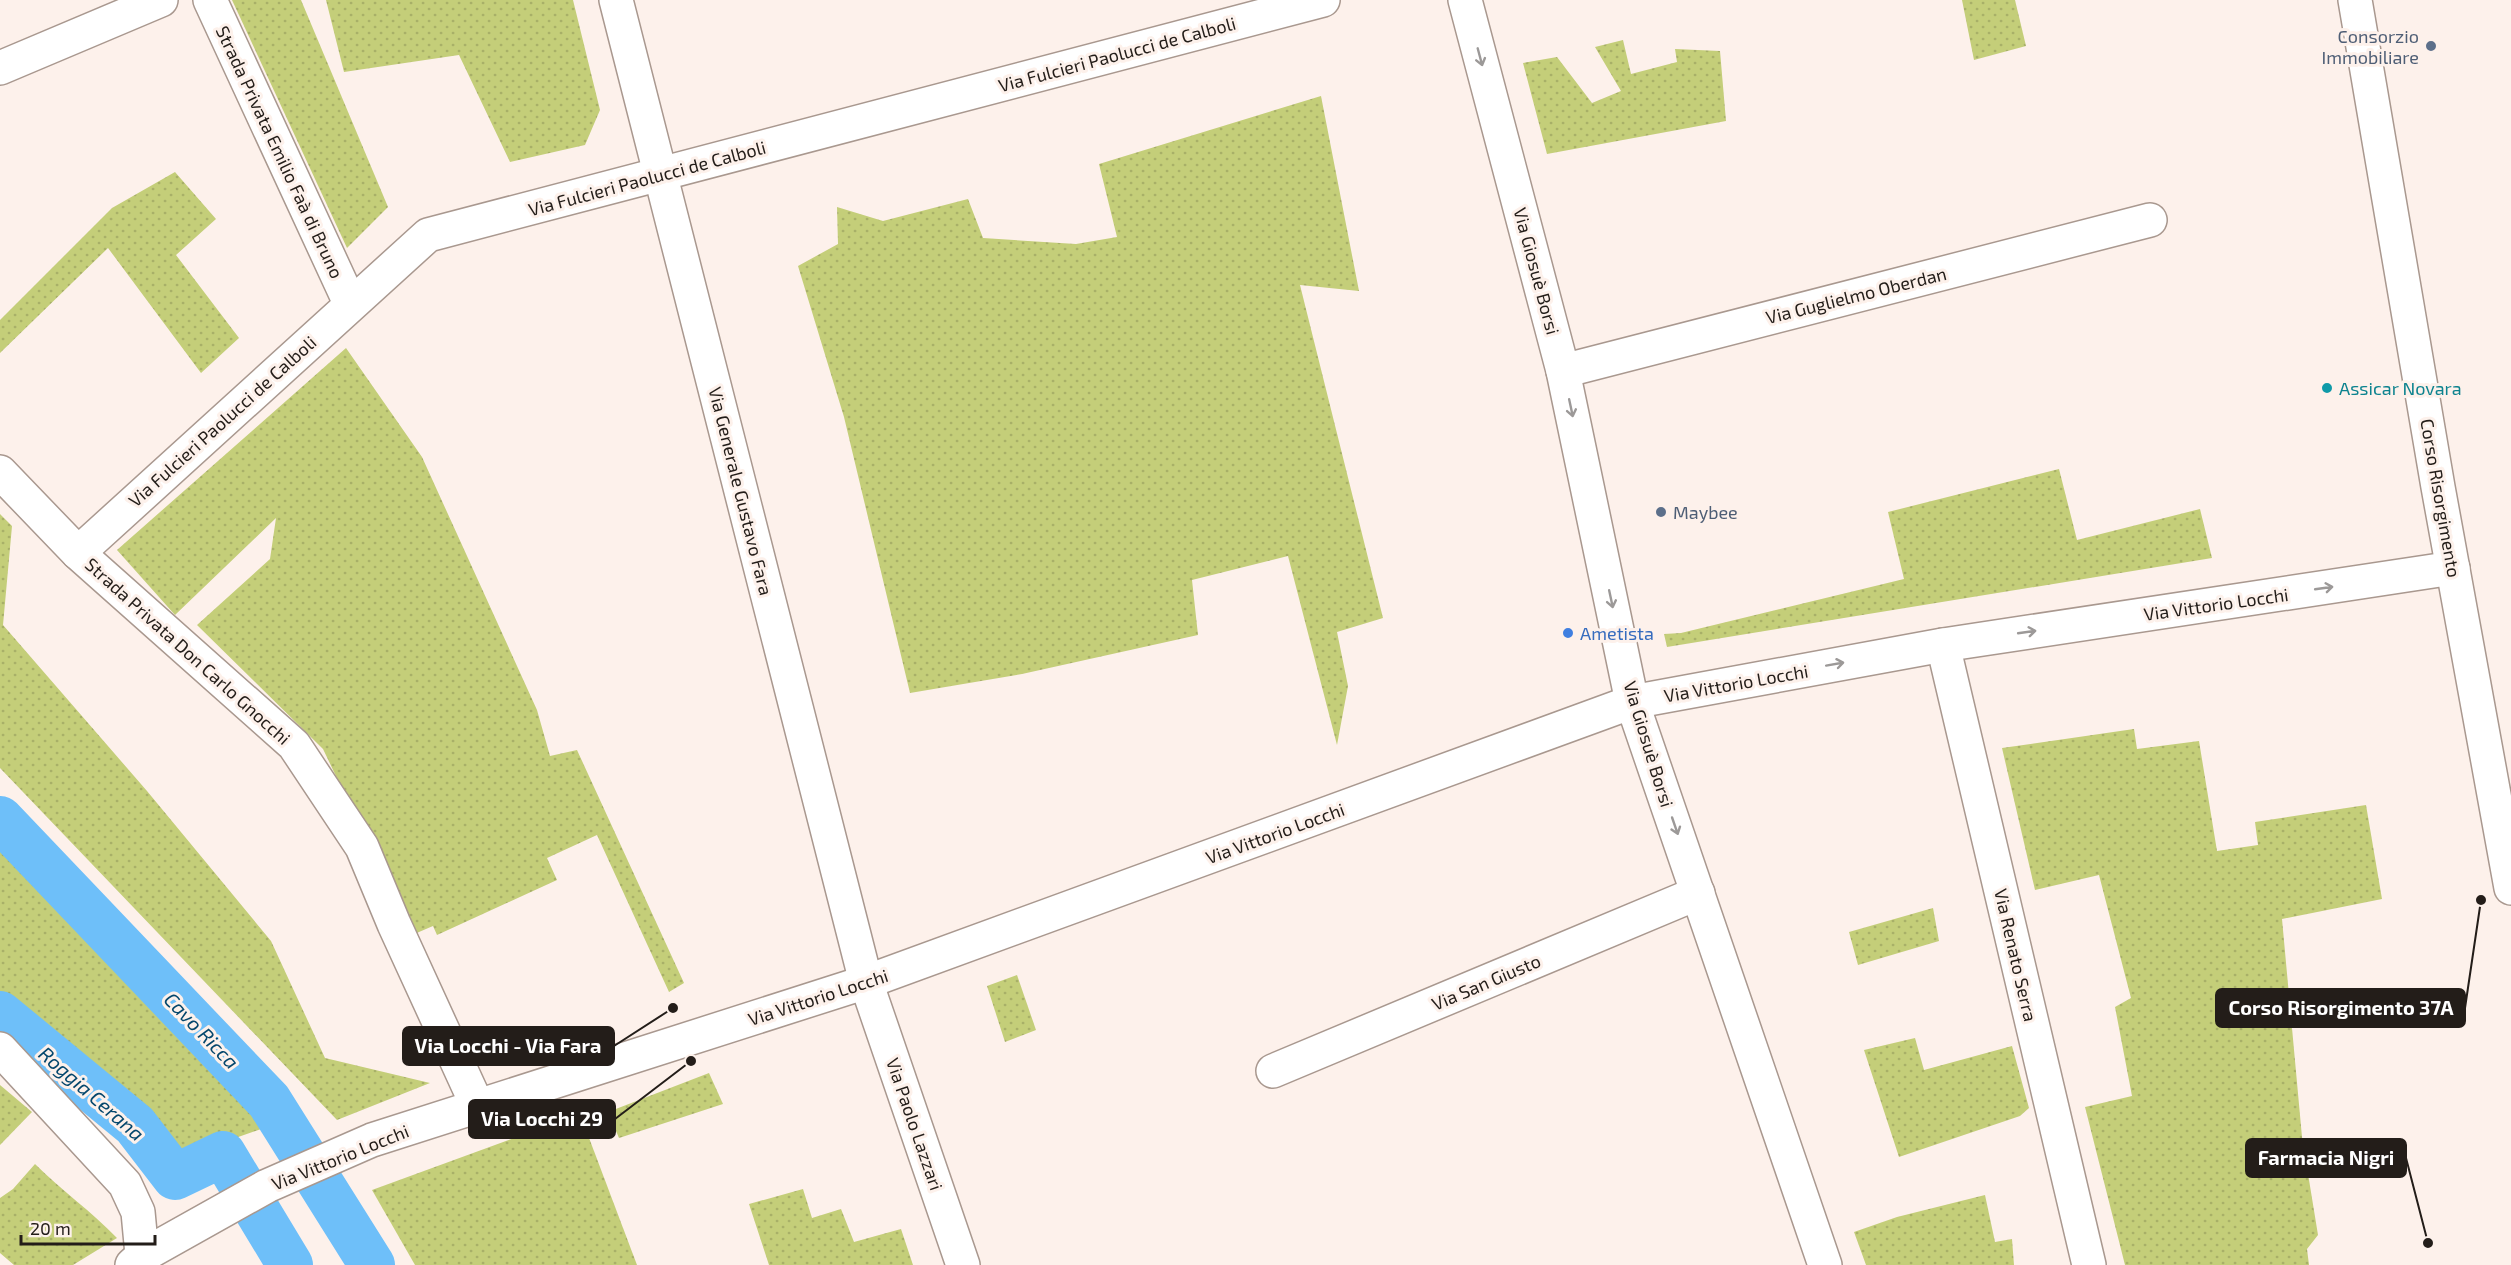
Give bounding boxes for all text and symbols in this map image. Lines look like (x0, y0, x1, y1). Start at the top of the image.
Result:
street label: Via Fulcieri Paolucci de Calboli (996, 12, 1238, 96)
street label: Strada Privata Emilio Faà di Bruno (212, 22, 348, 282)
place label: Consorzio Immobiliare (2321, 25, 2419, 68)
marker: Consorzio Immobiliare (2424, 39, 2438, 53)
one-way arrow (1475, 47, 1487, 66)
street label: Via Fulcieri Paolucci de Calboli (526, 136, 768, 220)
street label: Via Giosuè Borsi (1509, 205, 1565, 337)
street label: Via Guglielmo Oberdan (1763, 262, 1949, 328)
street label: Via Fulcieri Paolucci de Calboli (124, 331, 320, 511)
place label: Assicar Novara (2339, 377, 2462, 399)
marker: Assicar Novara (2320, 381, 2334, 395)
street label: Via Generale Gustavo Fara (704, 385, 778, 597)
one-way arrow (1566, 398, 1577, 417)
street label: Corso Risorgimento (2416, 417, 2466, 579)
place label: Maybee (1673, 501, 1738, 523)
marker: Maybee (1654, 505, 1668, 519)
street label: Strada Privata Don Carlo Gnocchi (81, 553, 295, 749)
one-way arrow (2313, 582, 2333, 593)
street label: Via Vittorio Locchi (2142, 583, 2290, 625)
one-way arrow (1606, 589, 1617, 608)
place label: Ametista (1580, 622, 1654, 644)
marker: Ametista (1561, 626, 1575, 640)
one-way arrow (2016, 626, 2036, 637)
street label: Via Vittorio Locchi (1662, 659, 1810, 707)
one-way arrow (1824, 659, 1844, 670)
street label: Via Giosuè Borsi (1619, 678, 1679, 810)
street label: Via Vittorio Locchi (1203, 798, 1347, 868)
one-way arrow (1671, 817, 1682, 835)
street label: Via Renato Serra (1990, 886, 2042, 1024)
street label: Via San Giusto (1428, 949, 1544, 1015)
street label: Via Vittorio Locchi (745, 964, 891, 1030)
water label: Cavo Ricca (160, 987, 244, 1073)
callout: Corso Risorgimento 37A (2216, 989, 2465, 1027)
text: Corso Risorgimento 37A (2229, 995, 2454, 1019)
callout: Via Locchi - Via Fara (403, 1027, 614, 1065)
text: Via Locchi - Via Fara (415, 1033, 601, 1057)
water label: Roggia Cerana (34, 1041, 150, 1145)
street label: Via Paolo Lazzari (882, 1055, 948, 1193)
callout: Via Locchi 29 (469, 1100, 615, 1138)
text: Via Locchi 29 (481, 1106, 603, 1130)
street label: Via Vittorio Locchi (268, 1119, 412, 1195)
callout: Farmacia Nigri (2246, 1139, 2406, 1177)
text: Farmacia Nigri (2258, 1145, 2394, 1169)
scale bar (21, 1208, 154, 1246)
text: 20 m (30, 1217, 71, 1239)

